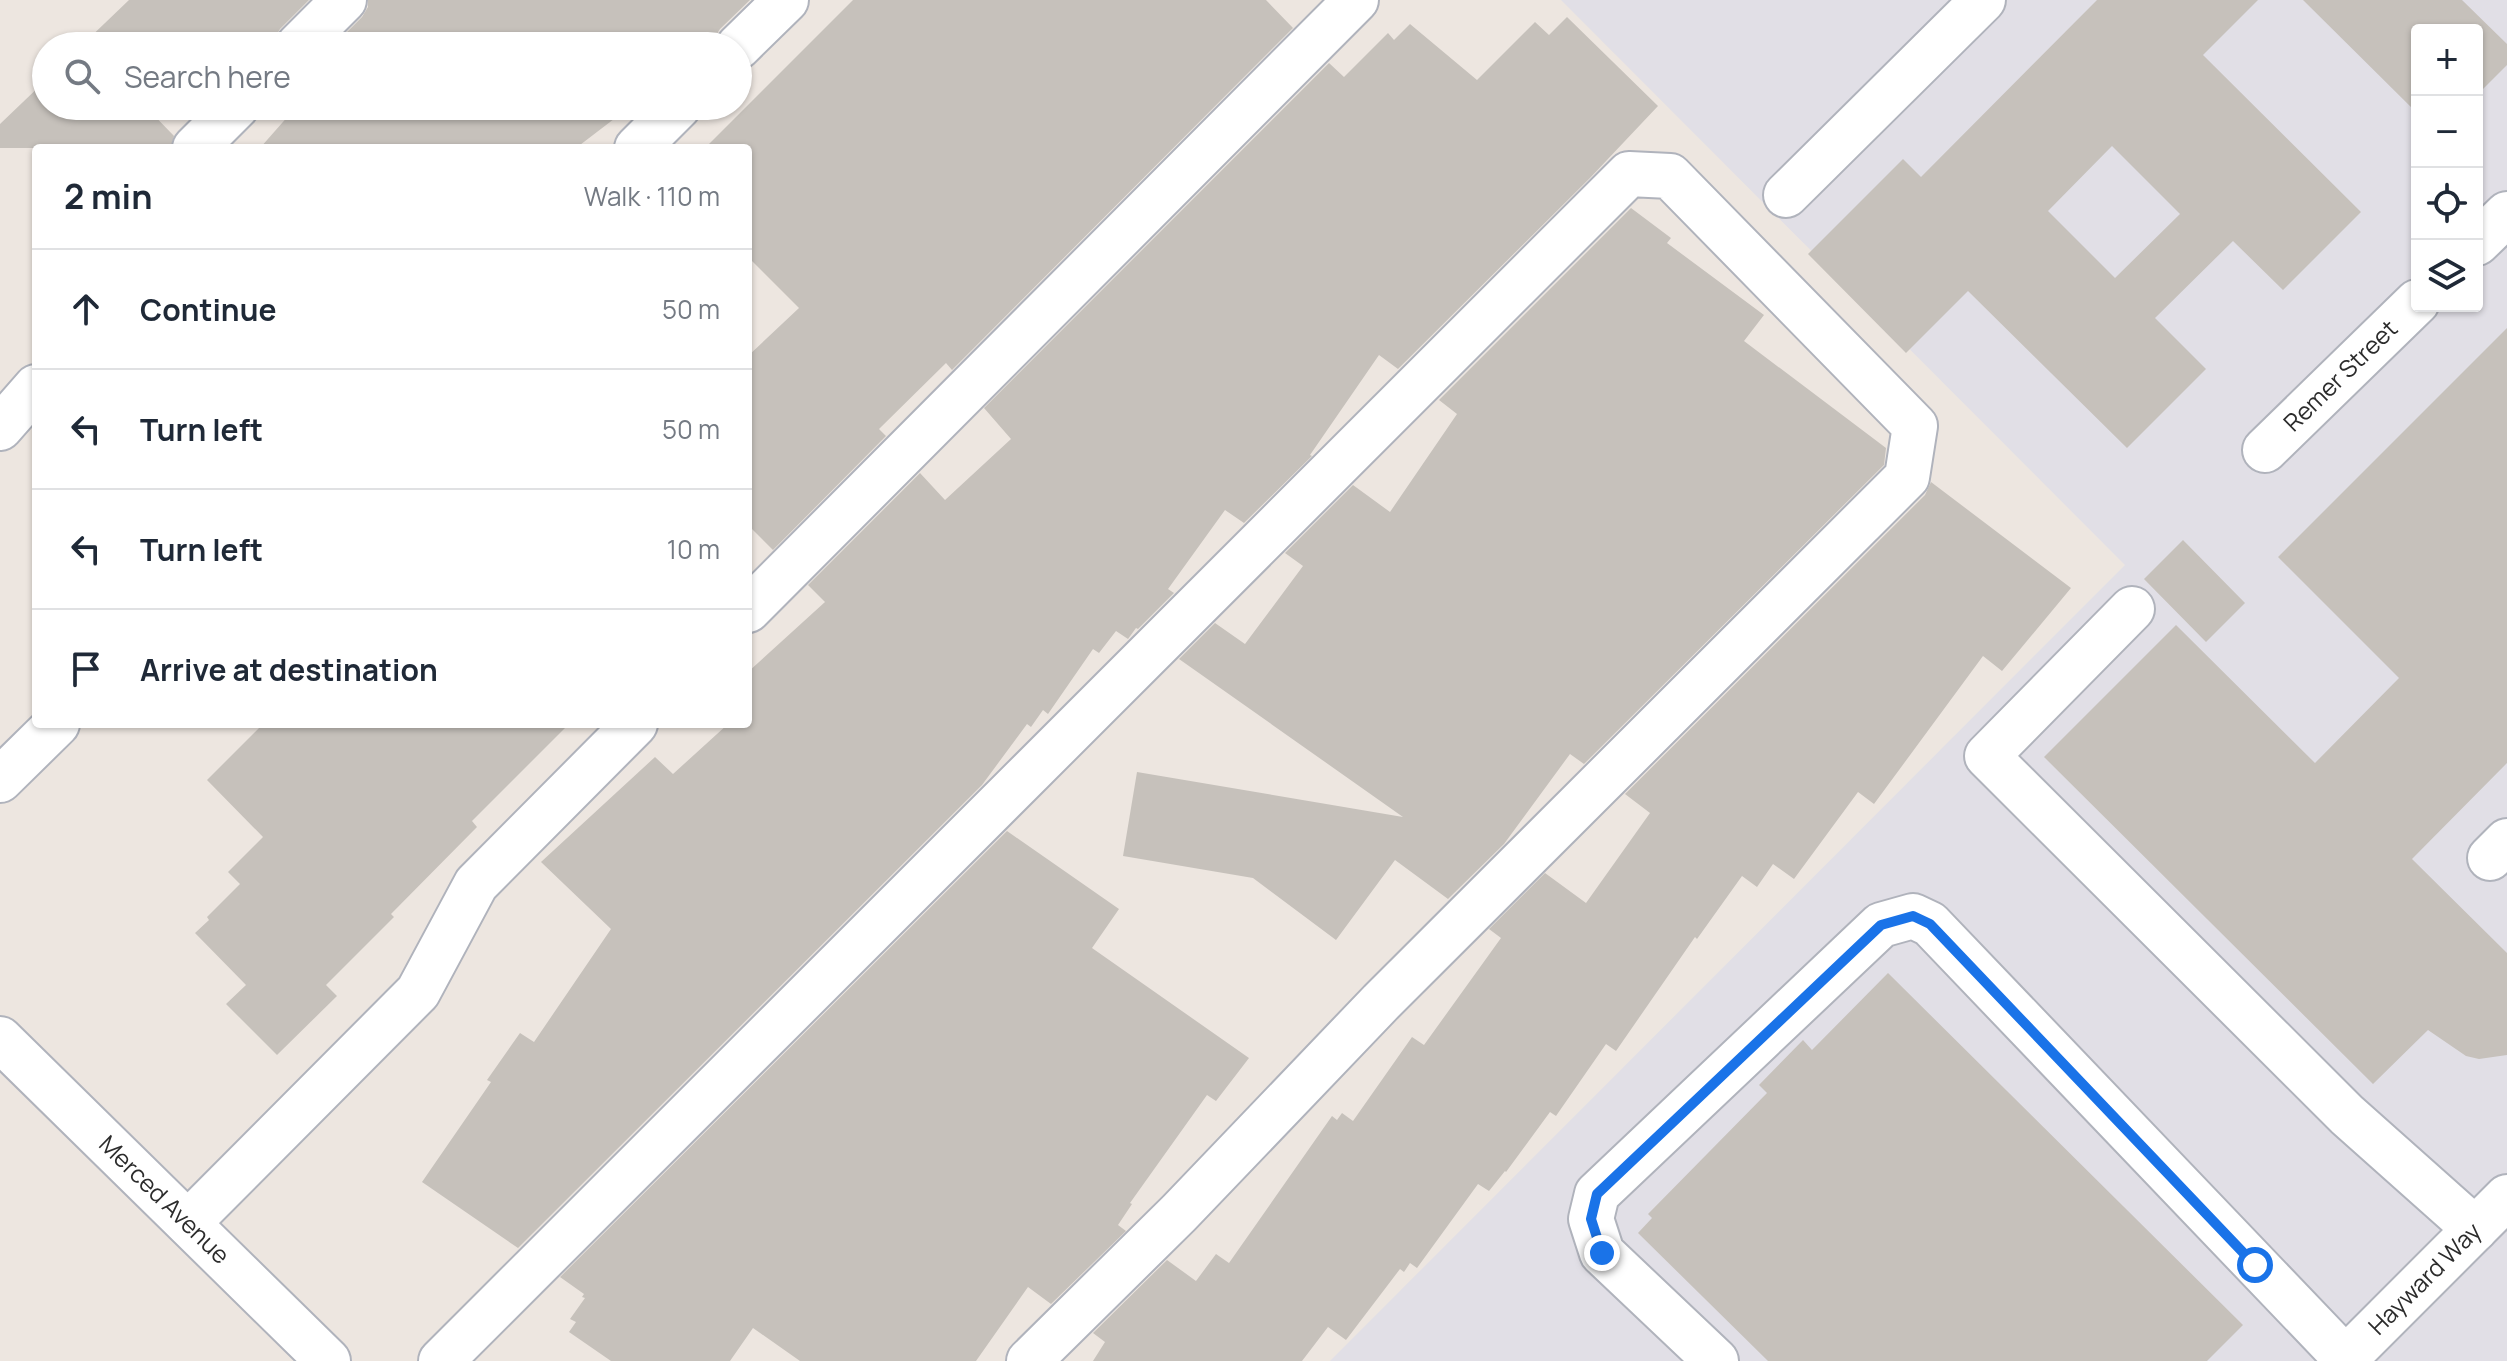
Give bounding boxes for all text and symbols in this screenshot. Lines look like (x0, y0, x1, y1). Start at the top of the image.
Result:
map controls (2411, 24, 2483, 312)
button: + (2411, 24, 2483, 96)
search box (32, 32, 752, 120)
icon: search (60, 54, 104, 98)
text: Search here (124, 56, 291, 97)
button: − (2411, 96, 2483, 168)
button: locate (2411, 168, 2483, 240)
text: 2 min (64, 173, 152, 219)
text: Walk · 110 m (584, 178, 720, 214)
button: layers (2411, 240, 2483, 312)
icon: ahead (64, 287, 108, 331)
text: Continue (140, 289, 276, 330)
text: 50 m (662, 291, 720, 327)
street label: Remer Street (2276, 312, 2404, 438)
icon: left (64, 407, 108, 451)
text: Turn left (140, 409, 263, 450)
text: 50 m (662, 411, 720, 447)
icon: left (64, 527, 108, 571)
text: Turn left (140, 529, 263, 570)
text: 10 m (667, 531, 720, 567)
icon: arrive (64, 647, 108, 691)
text: Arrive at destination (140, 649, 438, 690)
street label: Merced Avenue (93, 1127, 238, 1271)
street label: Hayward Way (2360, 1214, 2488, 1342)
route end (1584, 1235, 1620, 1271)
route start (2237, 1247, 2273, 1283)

